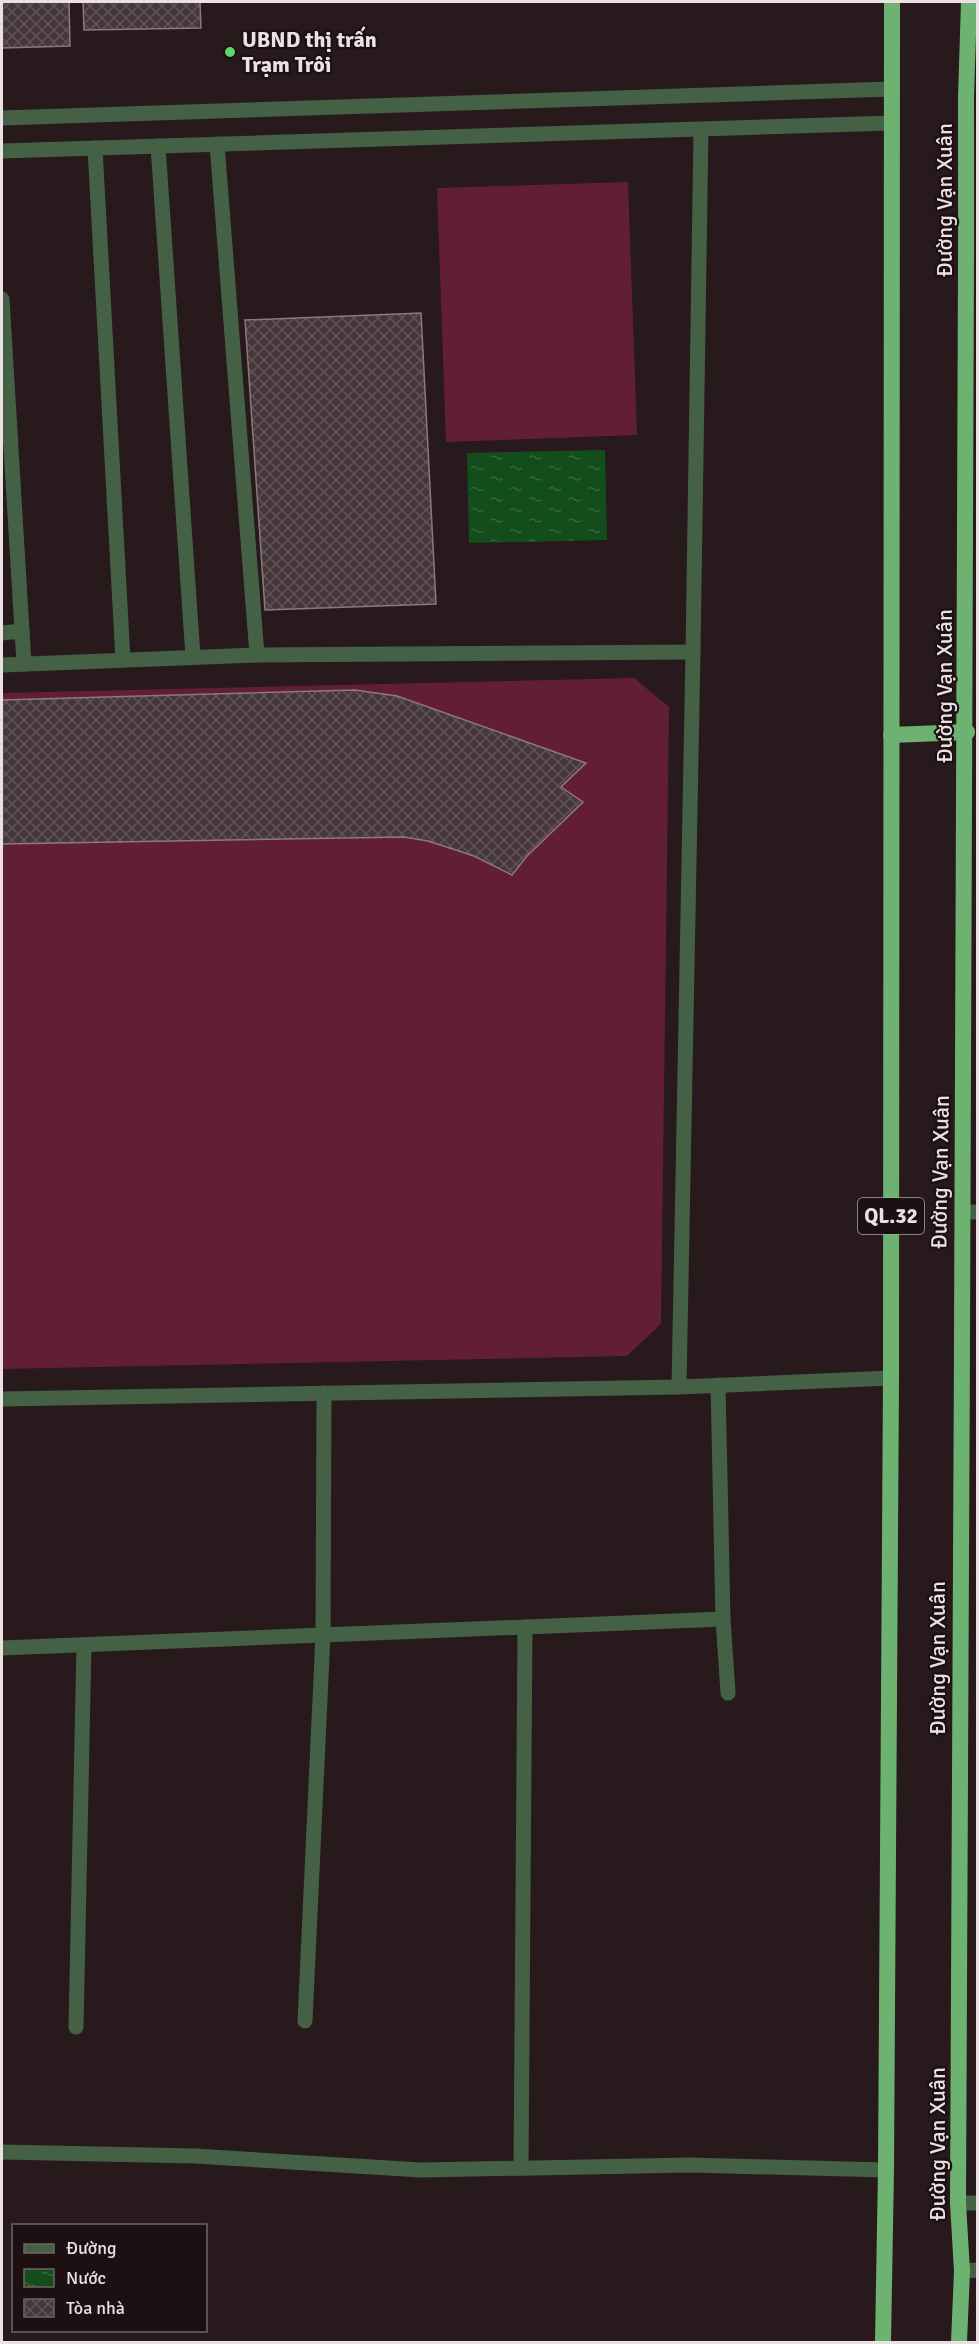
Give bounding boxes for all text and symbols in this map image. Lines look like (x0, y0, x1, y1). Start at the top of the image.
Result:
place label: UBND thị trấn Trạm Trôi (242, 26, 377, 78)
marker: UBND thị trấn Trạm Trôi (223, 45, 237, 59)
street label: Đường Vạn Xuân (931, 123, 958, 277)
street label: Đường Vạn Xuân (931, 609, 958, 763)
street label: Đường Vạn Xuân (925, 1095, 955, 1249)
road number: QL.32 (858, 1198, 924, 1234)
street label: Đường Vạn Xuân (924, 1581, 951, 1735)
street label: Đường Vạn Xuân (924, 2067, 951, 2221)
legend (12, 2224, 207, 2332)
text: Đường (66, 2237, 117, 2259)
text: Nước (66, 2267, 106, 2289)
text: Tòa nhà (66, 2297, 125, 2319)

